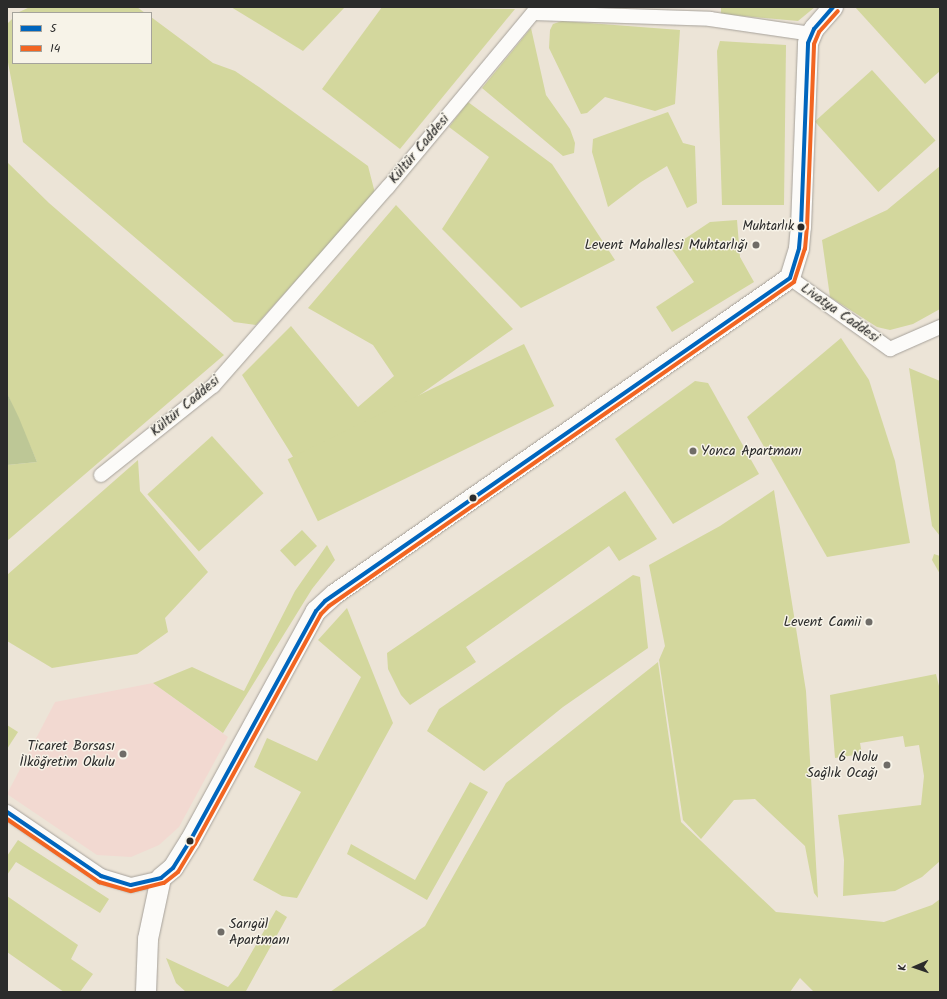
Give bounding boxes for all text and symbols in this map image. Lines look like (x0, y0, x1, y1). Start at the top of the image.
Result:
legend (12, 12, 152, 64)
text: 5 (50, 19, 56, 38)
text: 14 (50, 39, 60, 58)
street label: Kültür Caddesi (385, 111, 453, 187)
place label: Muhtarlık (742, 219, 794, 235)
marker: Muhtarlık (796, 222, 806, 232)
place label: Levent Mahallesi Muhtarlığı (584, 237, 748, 253)
marker: Levent Mahallesi Muhtarlığı (751, 240, 761, 250)
street label: Livatya Caddesi (797, 280, 883, 346)
street label: Kültür Caddesi (147, 372, 223, 440)
place label: Yonca Apartmanı (701, 443, 802, 459)
marker: Yonca Apartmanı (688, 446, 698, 456)
unlabelled marker (468, 493, 478, 503)
place label: Levent Camii (784, 614, 861, 630)
marker: Levent Camii (864, 617, 874, 627)
place label: Ticaret Borsası İlköğretim Okulu (19, 738, 115, 770)
marker: Ticaret Borsası İlköğretim Okulu (118, 749, 128, 759)
place label: 6 Nolu Sağlık Ocağı (807, 749, 878, 782)
marker: 6 Nolu Sağlık Ocağı (881, 759, 893, 771)
unlabelled marker (185, 836, 195, 846)
place label: Sarıgül Apartmanı (229, 916, 290, 948)
marker: Sarıgül Apartmanı (216, 927, 226, 937)
north arrow (895, 947, 935, 987)
text: K (894, 964, 912, 971)

